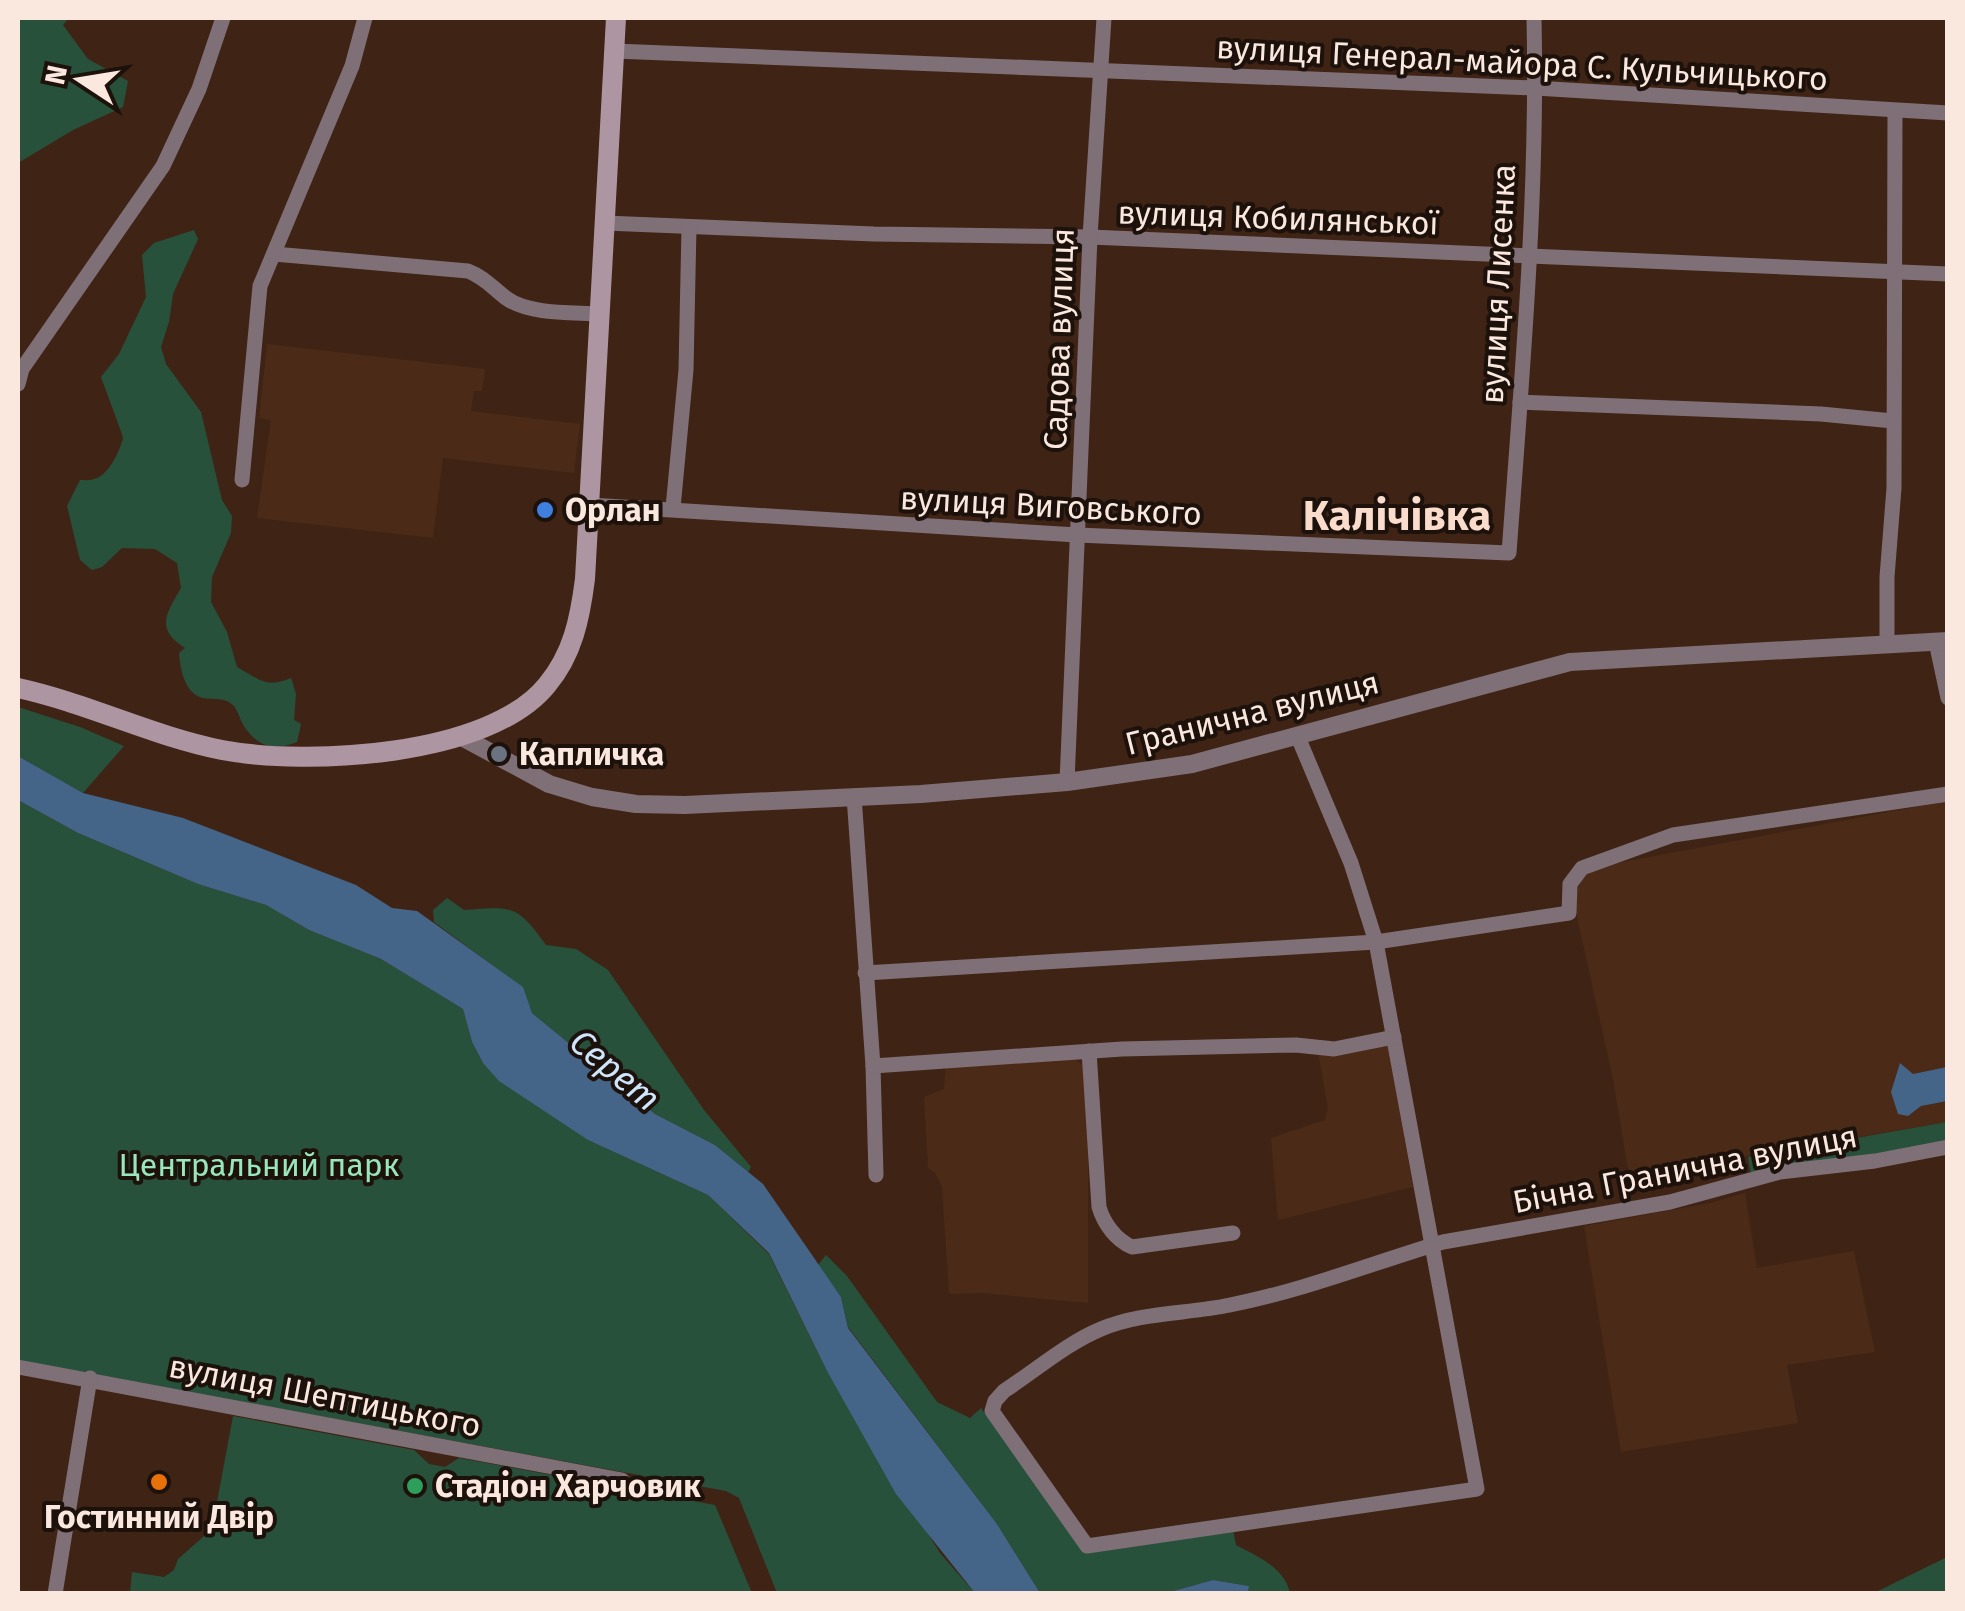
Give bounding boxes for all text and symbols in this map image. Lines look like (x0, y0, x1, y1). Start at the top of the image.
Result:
street label: вулиця Генерал-майора С. Кульчицького (1215, 28, 1829, 98)
north arrow (30, 30, 130, 130)
text: N (38, 62, 74, 87)
street label: вулиця Лисенка (1473, 163, 1523, 405)
street label: вулиця Кобилянської (1117, 193, 1440, 243)
street label: Садова вулиця (1036, 227, 1082, 451)
street label: вулиця Виговського (899, 479, 1203, 533)
place label: Орлан (565, 491, 660, 529)
district label: Калічівка (1303, 491, 1491, 541)
marker: Орлан (534, 499, 556, 521)
street label: Гранична вулиця (1121, 663, 1383, 763)
place label: Капличка (519, 735, 664, 773)
marker: Капличка (488, 743, 510, 765)
water label: Серет (561, 1020, 669, 1120)
street label: Бічна Гранична вулиця (1510, 1117, 1860, 1221)
park label: Центральний парк (119, 1146, 400, 1184)
street label: вулиця Шептицького (166, 1347, 484, 1445)
place label: Стадіон Харчовик (435, 1467, 701, 1505)
marker: Гостинний Двір (148, 1471, 170, 1493)
marker: Стадіон Харчовик (404, 1475, 426, 1497)
place label: Гостинний Двір (44, 1498, 274, 1536)

